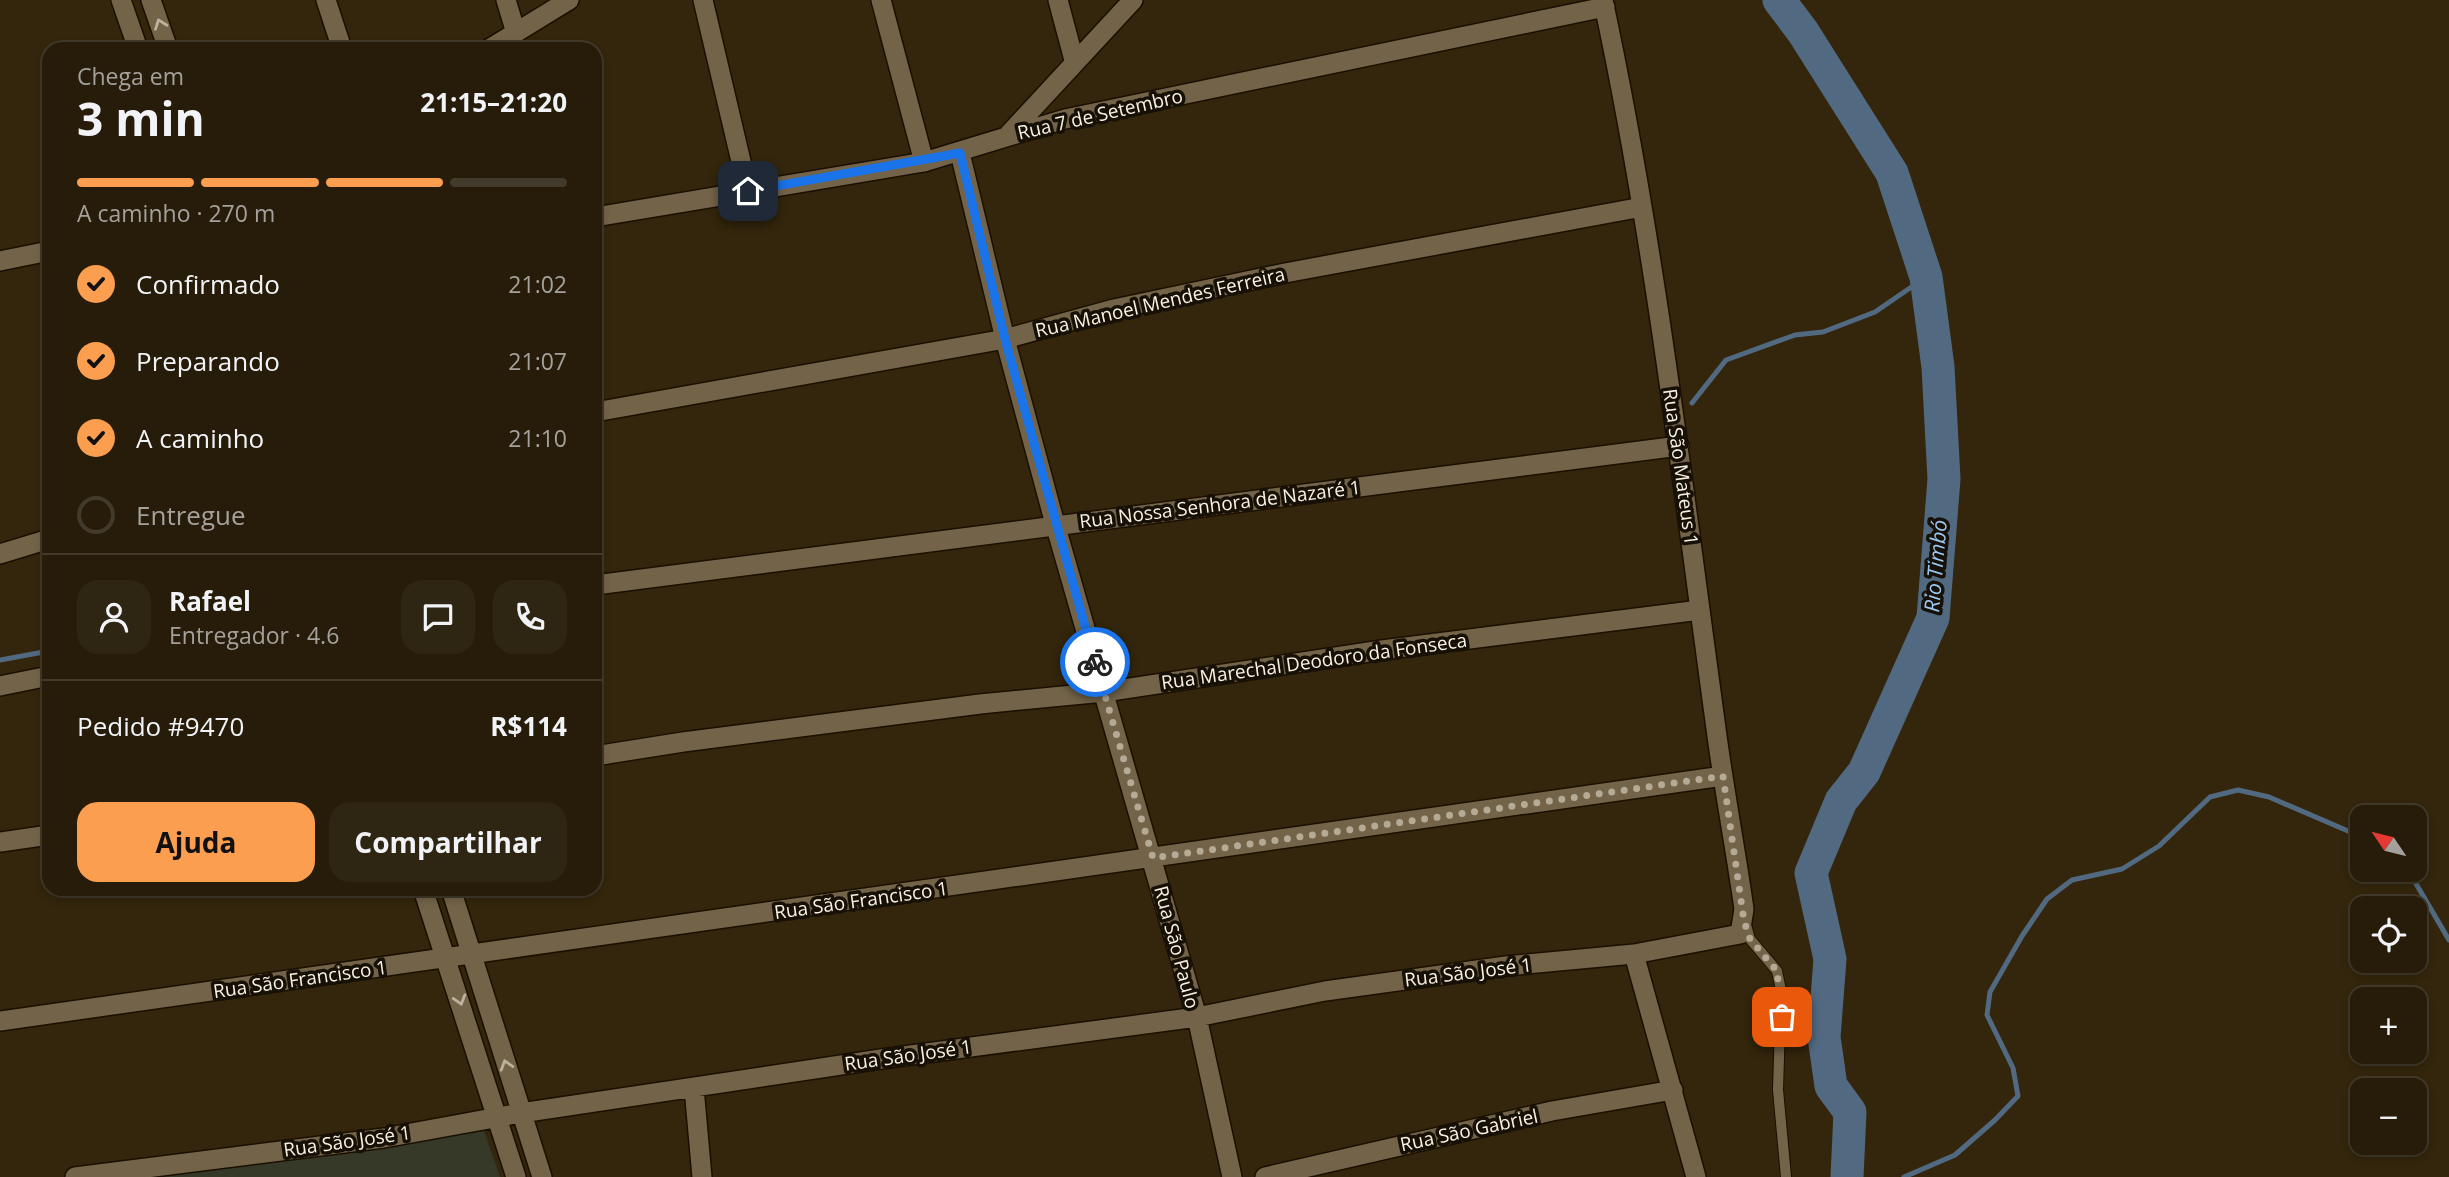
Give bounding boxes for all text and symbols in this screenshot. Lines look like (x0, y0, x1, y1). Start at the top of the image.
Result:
one-way arrow (154, 19, 168, 31)
text: Chega em (77, 60, 184, 92)
street label: Rua 7 de Setembro (1015, 82, 1185, 146)
text: 21:15–21:20 (420, 84, 567, 120)
text: 3 min (77, 87, 205, 149)
pin (718, 161, 778, 221)
icon: home (729, 172, 767, 210)
text: A caminho · 270 m (77, 197, 275, 229)
street label: Rua Manoel Mendes Ferreira (1033, 261, 1287, 343)
icon: check (77, 265, 115, 303)
text: Confirmado (136, 266, 280, 302)
text: 21:02 (508, 268, 567, 300)
icon: check (77, 342, 115, 380)
text: Preparando (136, 343, 280, 379)
text: 21:07 (508, 345, 567, 377)
street label: Rua São Mateus 1 (1657, 387, 1705, 547)
icon: check (77, 419, 115, 457)
text: A caminho (136, 420, 264, 456)
text: 21:10 (508, 422, 567, 454)
street label: Rua Nossa Senhora de Nazaré 1 (1078, 474, 1362, 534)
text: Entregue (136, 497, 246, 533)
water label: Rio Timbó (1917, 519, 1953, 613)
button: person (77, 580, 151, 654)
button: chat (401, 580, 475, 654)
button: phone (493, 580, 567, 654)
text: Rafael (169, 583, 251, 619)
text: Entregador · 4.6 (169, 619, 339, 651)
courier (1060, 627, 1130, 697)
street label: Rua Marechal Deodoro da Fonseca (1159, 627, 1469, 695)
icon: bike (1076, 643, 1114, 681)
text: Pedido #9470 (77, 708, 244, 744)
text: R$114 (490, 708, 567, 744)
button: Ajuda (77, 802, 315, 882)
button: Compartilhar (329, 802, 567, 882)
north arrow (2350, 805, 2427, 882)
map controls (2350, 805, 2427, 1155)
street label: Rua São Francisco 1 (772, 875, 950, 925)
street label: Rua São Paulo (1148, 883, 1206, 1011)
button: locate (2350, 896, 2427, 973)
street label: Rua São José 1 (1403, 951, 1533, 993)
street label: Rua São Francisco 1 (211, 954, 389, 1004)
pin (1752, 987, 1812, 1047)
button: + (2350, 987, 2427, 1064)
one-way arrow (452, 993, 466, 1006)
icon: bag (1763, 998, 1801, 1036)
street label: Rua São José 1 (843, 1033, 973, 1077)
one-way arrow (499, 1060, 514, 1072)
button: − (2350, 1078, 2427, 1155)
street label: Rua São Gabriel (1398, 1103, 1540, 1157)
street label: Rua São José 1 (282, 1119, 412, 1163)

